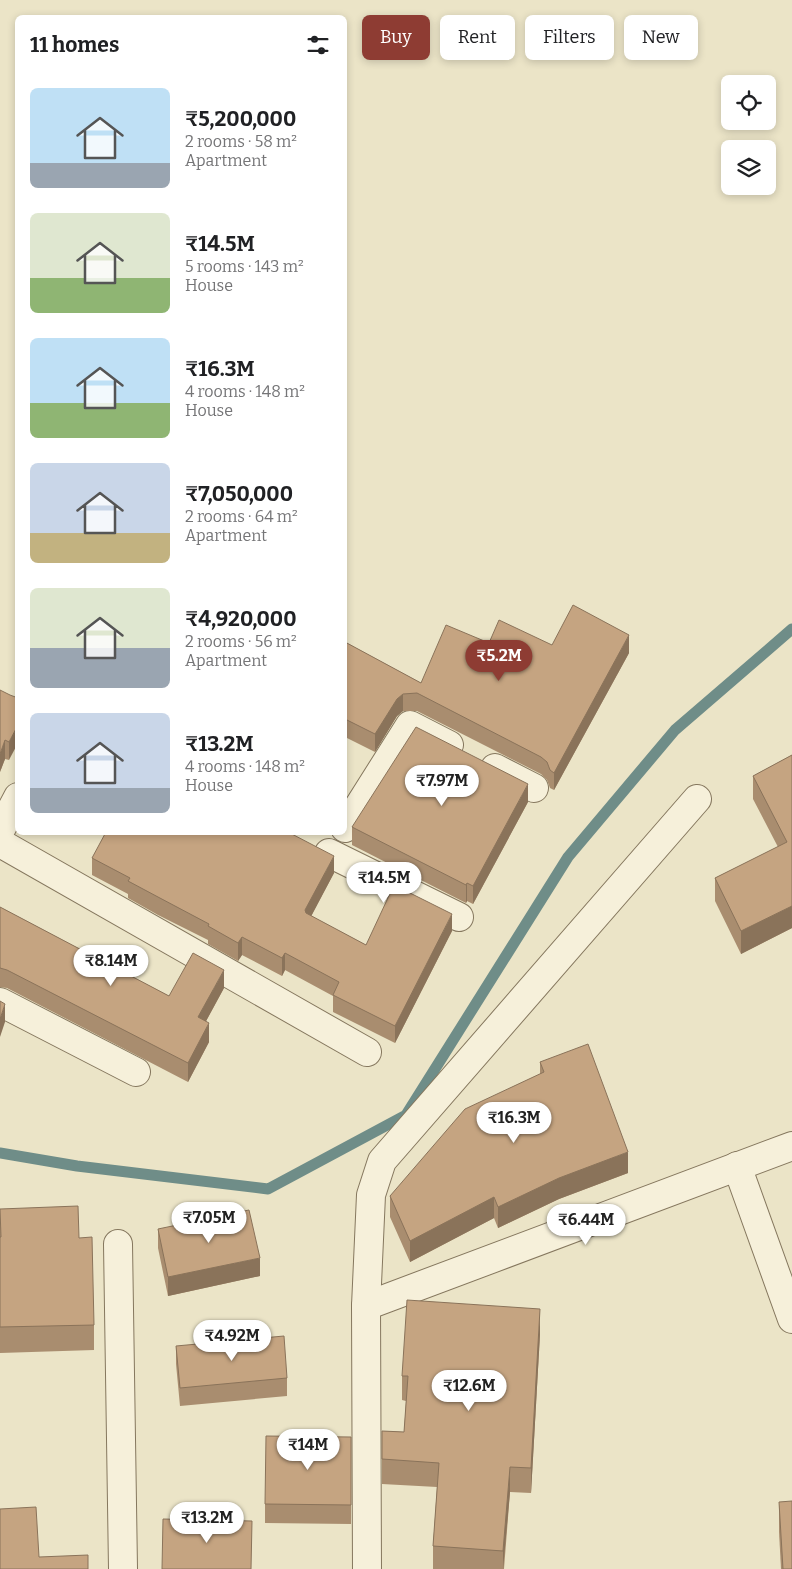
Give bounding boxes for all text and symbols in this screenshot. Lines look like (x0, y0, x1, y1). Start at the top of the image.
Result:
chip: Buy (362, 15, 430, 60)
chip: Rent (440, 15, 515, 60)
chip: Filters (525, 15, 614, 60)
chip: New (624, 15, 698, 60)
icon: filters (304, 31, 332, 59)
text: 11 homes (30, 32, 119, 58)
map controls (721, 75, 776, 195)
button: locate (721, 75, 776, 130)
text: ₹5,200,000 (185, 106, 296, 132)
icon: home (70, 108, 130, 168)
text: 2 rooms · 58 m² (185, 132, 297, 151)
button: layers (721, 140, 776, 195)
text: Apartment (185, 151, 267, 170)
text: ₹14.5M (185, 231, 255, 257)
icon: home (70, 233, 130, 293)
text: 5 rooms · 143 m² (185, 257, 304, 276)
text: House (185, 276, 233, 295)
text: ₹16.3M (185, 356, 255, 382)
icon: home (70, 358, 130, 418)
text: 4 rooms · 148 m² (185, 382, 305, 401)
text: House (185, 401, 233, 420)
text: ₹7,050,000 (185, 481, 293, 507)
icon: home (70, 483, 130, 543)
text: 2 rooms · 64 m² (185, 507, 298, 526)
text: Apartment (185, 526, 267, 545)
text: ₹4,920,000 (185, 606, 296, 632)
icon: home (70, 608, 130, 668)
text: 2 rooms · 56 m² (185, 632, 297, 651)
pin: ₹5.2M (464, 640, 534, 682)
text: ₹5.2M (476, 646, 522, 665)
text: Apartment (185, 651, 267, 670)
text: ₹13.2M (185, 731, 254, 757)
icon: home (70, 733, 130, 793)
text: 4 rooms · 148 m² (185, 757, 305, 776)
pin: ₹7.97M (401, 764, 483, 807)
text: ₹7.97M (416, 771, 468, 790)
text: House (185, 776, 233, 795)
pin: ₹14.5M (343, 862, 425, 904)
text: ₹14.5M (357, 868, 411, 887)
pin: ₹8.14M (70, 944, 152, 987)
text: ₹8.14M (84, 951, 138, 970)
pin: ₹16.3M (473, 1102, 555, 1144)
text: ₹16.3M (488, 1108, 540, 1127)
pin: ₹7.05M (168, 1202, 250, 1244)
pin: ₹6.44M (545, 1204, 627, 1246)
text: ₹7.05M (182, 1208, 236, 1227)
text: ₹6.44M (558, 1210, 614, 1229)
pin: ₹4.92M (191, 1320, 273, 1362)
text: ₹4.92M (204, 1326, 260, 1345)
pin: ₹12.6M (428, 1370, 510, 1412)
text: ₹12.6M (443, 1376, 495, 1395)
pin: ₹14M (278, 1428, 338, 1471)
text: ₹14M (288, 1435, 328, 1454)
pin: ₹13.2M (166, 1502, 248, 1544)
text: ₹13.2M (181, 1508, 233, 1527)

